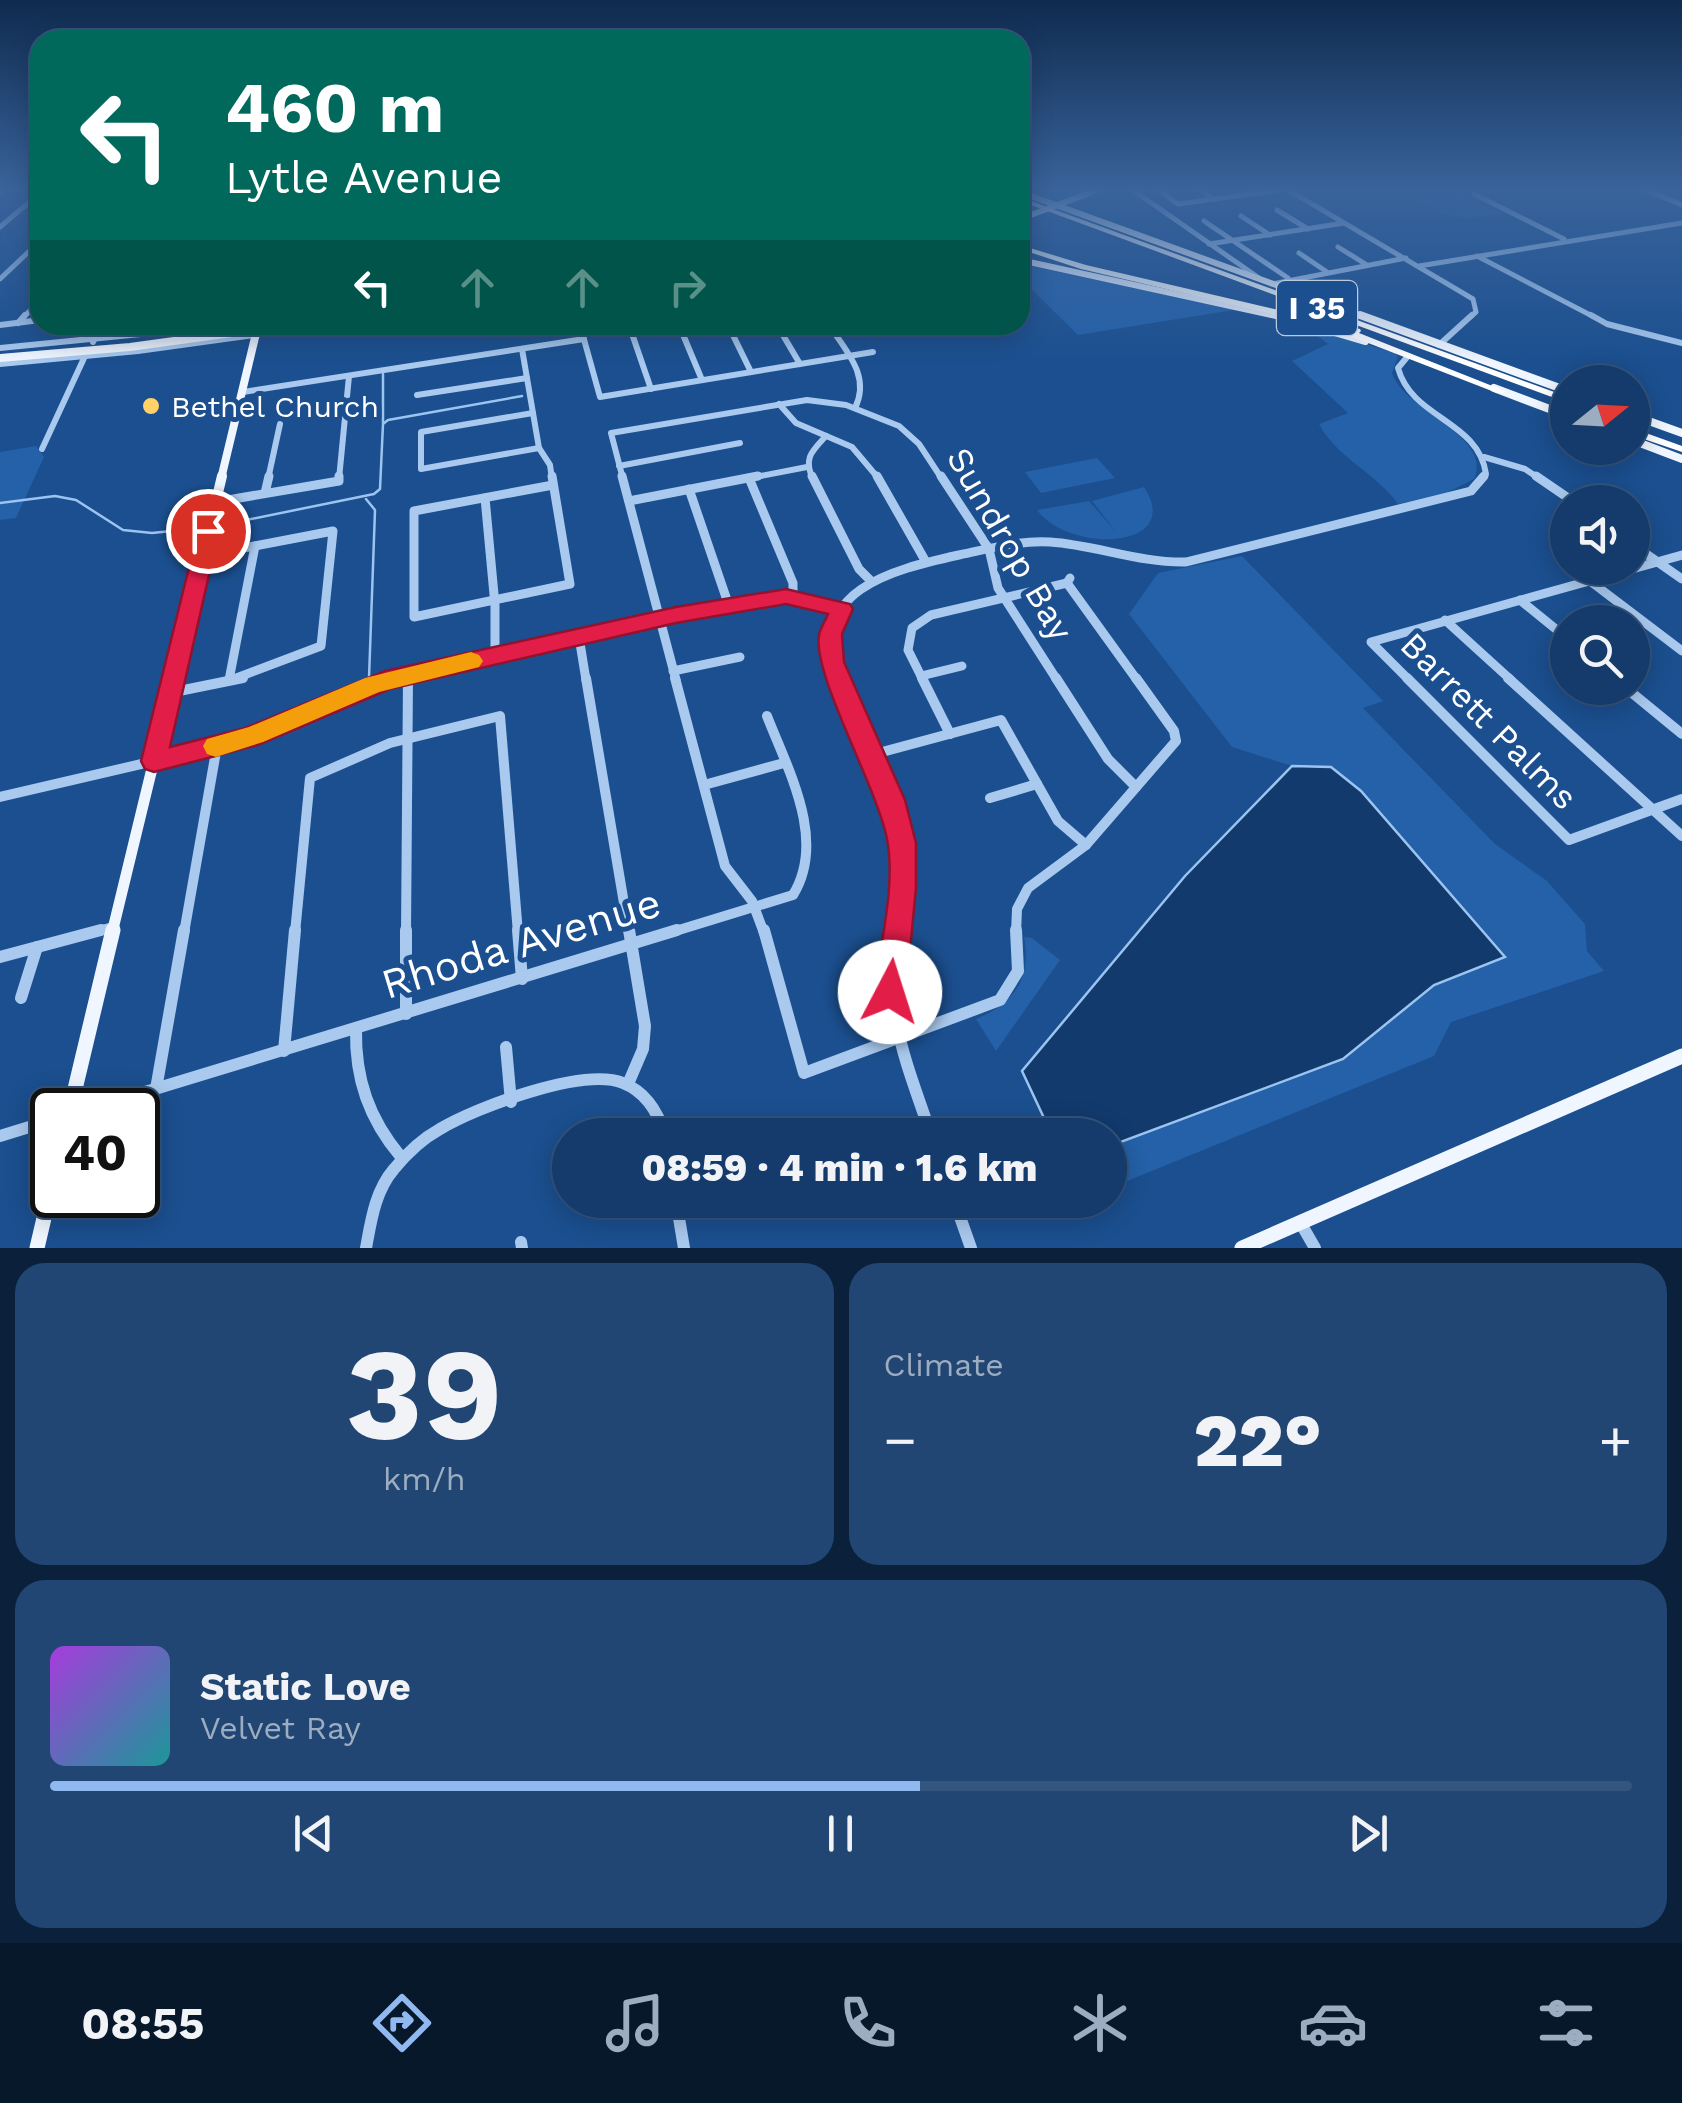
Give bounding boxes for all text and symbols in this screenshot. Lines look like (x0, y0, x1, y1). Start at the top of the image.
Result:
text: 460 m (225, 67, 444, 149)
icon: left (60, 70, 190, 200)
text: Lytle Avenue (225, 151, 502, 204)
icon: left (345, 260, 400, 315)
icon: ahead (450, 260, 505, 315)
icon: ahead (555, 260, 610, 315)
icon: right (660, 260, 715, 315)
road number: I 35 (1277, 281, 1357, 335)
north arrow (1550, 365, 1650, 465)
map controls (1550, 365, 1650, 705)
place label: Bethel Church (171, 389, 379, 424)
marker: Bethel Church (140, 395, 162, 417)
street label: Sundrop Bay (938, 440, 1082, 648)
button: sound (1550, 485, 1650, 585)
pin (166, 489, 251, 574)
icon: arrive (181, 504, 236, 559)
button: search (1550, 605, 1650, 705)
street label: Barrett Palms (1392, 624, 1586, 818)
street label: Rhoda Avenue (376, 877, 666, 1009)
position arrow (838, 940, 942, 1044)
speed limit sign: 40 (30, 1088, 160, 1218)
text: 08:59 · 4 min · 1.6 km (642, 1146, 1037, 1190)
text: 39 (346, 1318, 503, 1471)
text: Climate (884, 1346, 1004, 1384)
text: 22° (1194, 1396, 1322, 1484)
text: − (884, 1408, 917, 1472)
text: + (1599, 1408, 1632, 1472)
text: km/h (383, 1460, 465, 1498)
text: Static Love (200, 1665, 411, 1709)
text: Velvet Ray (200, 1709, 361, 1747)
icon: previous (286, 1806, 341, 1861)
icon: pause (813, 1806, 868, 1861)
icon: next (1341, 1806, 1396, 1861)
icon: directions (367, 1988, 437, 2058)
icon: music (600, 1988, 670, 2058)
icon: phone (833, 1988, 903, 2058)
icon: climate (1065, 1988, 1135, 2058)
icon: car (1298, 1988, 1368, 2058)
icon: filters (1531, 1988, 1601, 2058)
text: 08:55 (81, 1997, 205, 2050)

